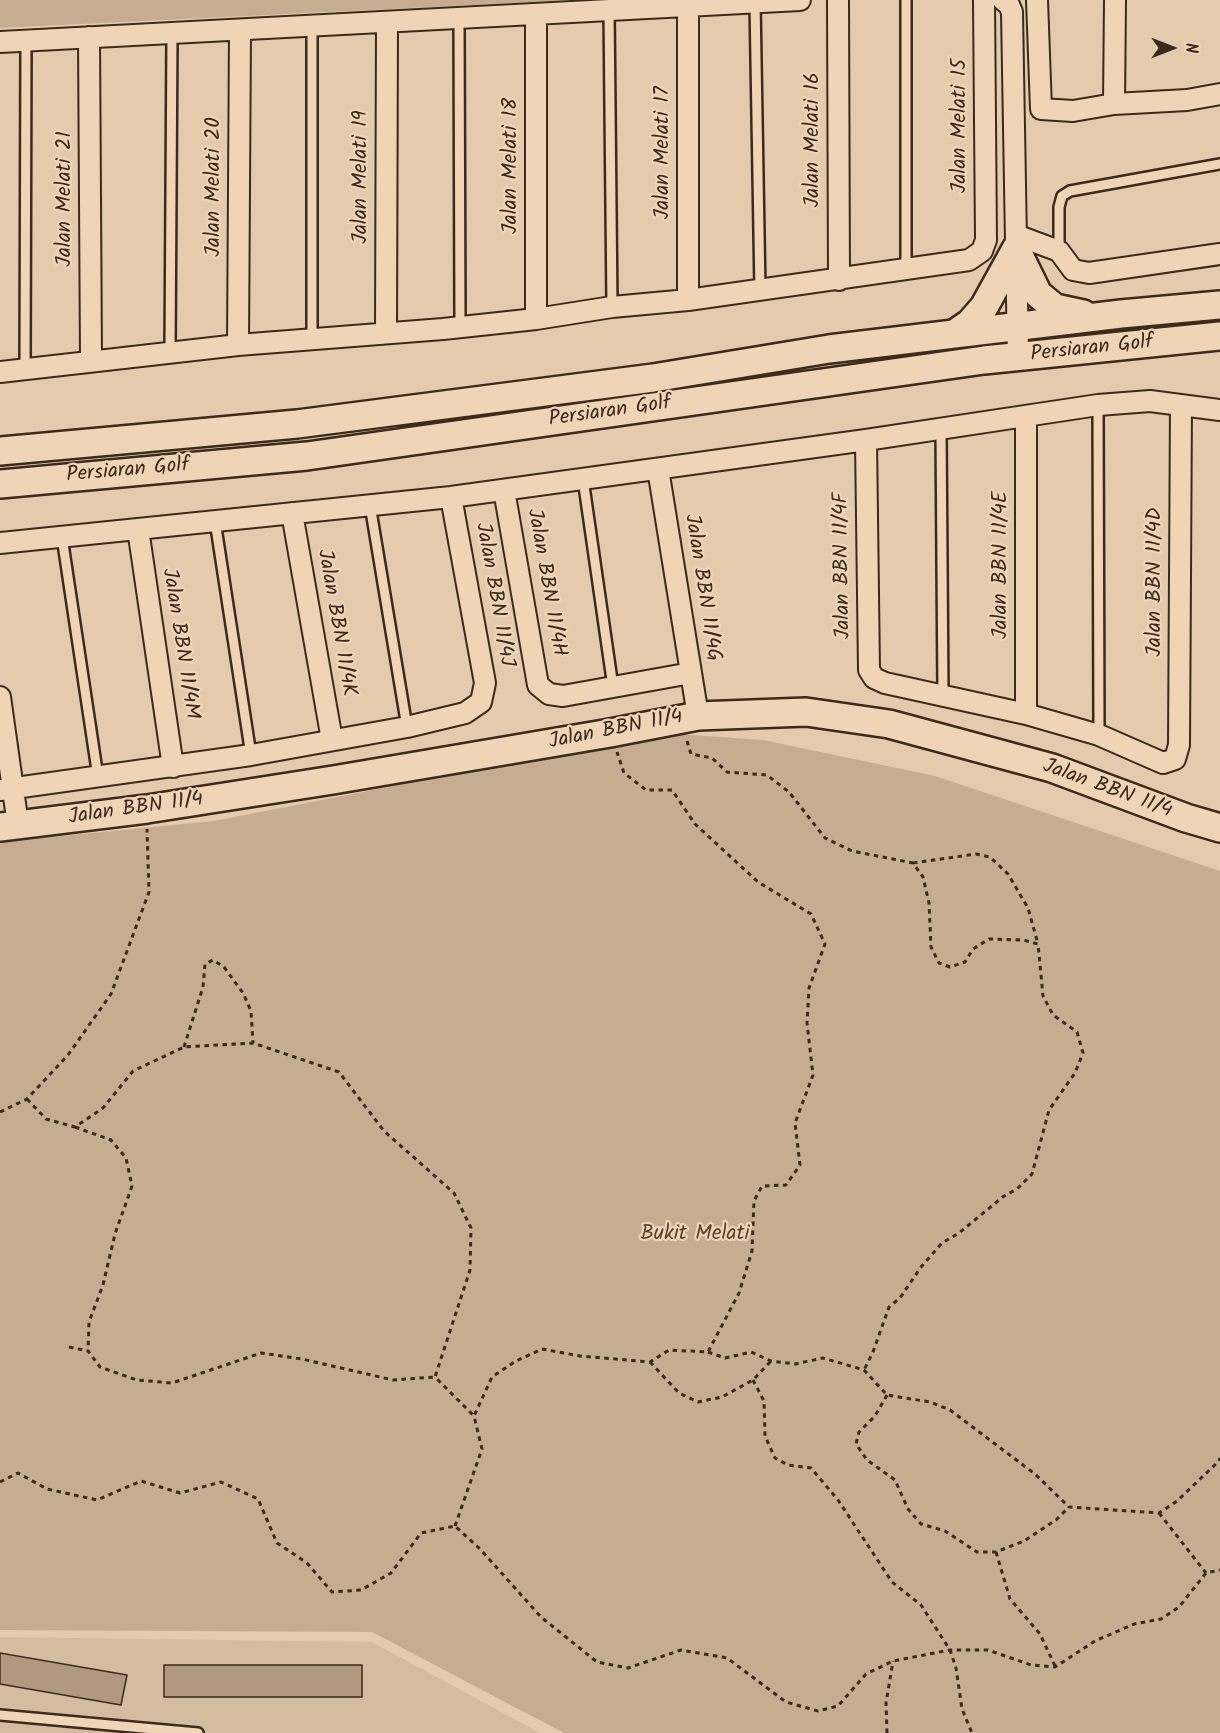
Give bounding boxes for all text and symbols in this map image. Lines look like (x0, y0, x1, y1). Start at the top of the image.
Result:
north arrow (1142, 18, 1202, 78)
text: N (1178, 43, 1203, 53)
street label: Jalan Melati 15 (948, 59, 974, 193)
street label: Jalan Melati 16 (801, 72, 827, 208)
street label: Jalan Melati 17 (651, 86, 677, 220)
street label: Jalan Melati 18 (499, 98, 525, 234)
street label: Jalan Melati 19 (349, 110, 375, 244)
street label: Jalan Melati 20 (202, 117, 228, 257)
street label: Jalan Melati 21 (53, 131, 79, 267)
street label: Persiaran Golf (1029, 331, 1155, 369)
street label: Persiaran Golf (547, 392, 673, 434)
street label: Persiaran Golf (65, 454, 191, 490)
street label: Jalan BBN 11/4E (989, 491, 1015, 639)
street label: Jalan BBN 11/4F (830, 492, 858, 640)
street label: Jalan BBN 11/4H (520, 507, 570, 659)
street label: Jalan BBN 11/4D (1143, 507, 1169, 657)
street label: Jalan BBN 11/4G (677, 513, 725, 663)
street label: Jalan BBN 11/4J (468, 521, 518, 669)
street label: Jalan BBN 11/4K (310, 548, 360, 698)
street label: Jalan BBN 11/4M (155, 567, 203, 721)
street label: Jalan BBN 11/4 (547, 706, 685, 756)
street label: Jalan BBN 11/4 (1039, 755, 1175, 825)
street label: Jalan BBN 11/4 (67, 788, 205, 832)
park label: Bukit Melati (640, 1222, 750, 1248)

